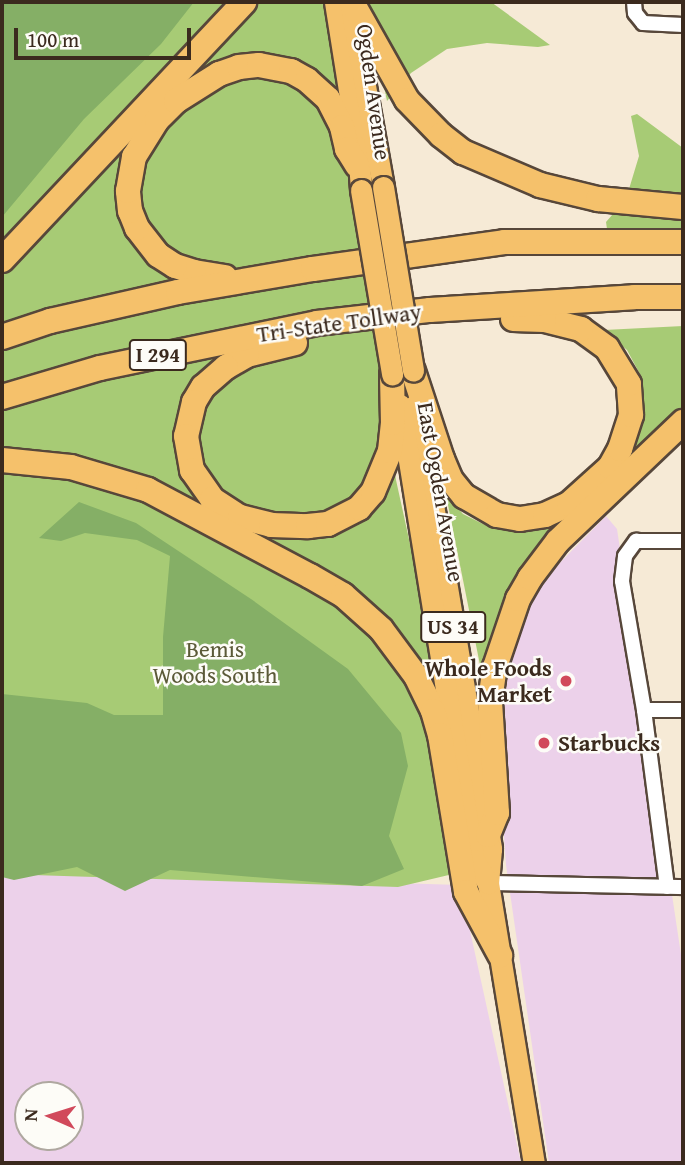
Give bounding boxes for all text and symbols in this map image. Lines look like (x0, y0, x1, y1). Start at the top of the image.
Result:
scale bar (18, 14, 194, 58)
street label: Ogden Avenue (351, 22, 397, 162)
text: 100 m (27, 24, 79, 55)
street label: Tri-State Tollway (255, 298, 423, 348)
road number: I 294 (128, 338, 188, 372)
street label: East Ogden Avenue (412, 400, 470, 584)
road number: US 34 (420, 610, 486, 644)
park label: Bemis Woods South (152, 635, 278, 689)
place label: Whole Foods Market (425, 654, 552, 708)
marker: Whole Foods Market (558, 673, 574, 689)
place label: Starbucks (558, 729, 660, 757)
marker: Starbucks (536, 735, 552, 751)
north arrow (14, 1081, 84, 1151)
text: N (16, 1108, 44, 1122)

